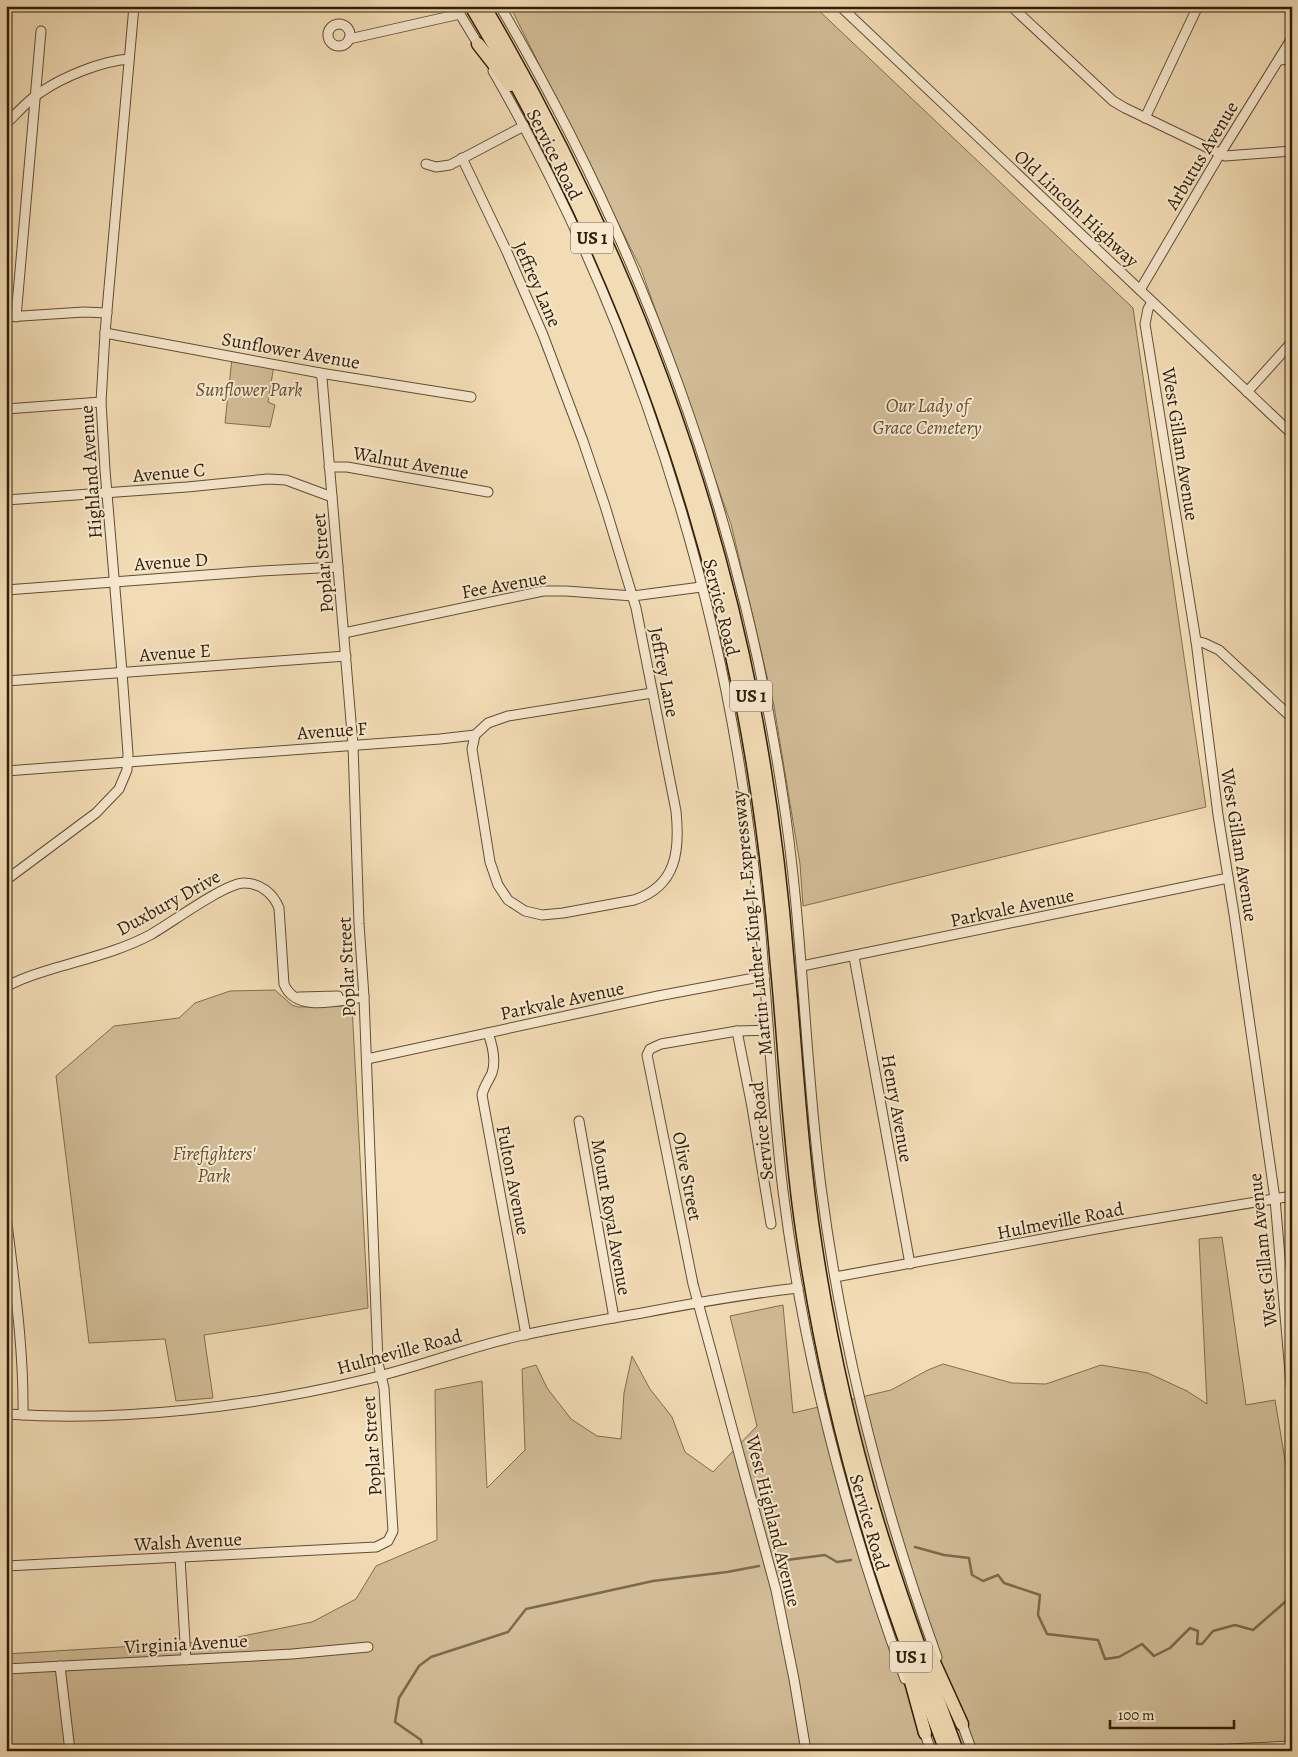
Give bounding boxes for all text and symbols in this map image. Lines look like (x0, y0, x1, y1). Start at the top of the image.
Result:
street label: Arbutus Avenue (1159, 96, 1245, 216)
street label: Service Road (520, 104, 589, 205)
street label: Old Lincoln Highway (1008, 144, 1145, 274)
road number: US 1 (571, 222, 613, 254)
street label: Jeffrey Lane (507, 237, 568, 331)
street label: Sunflower Avenue (220, 326, 362, 376)
street label: West Gillam Avenue (1155, 365, 1205, 522)
park label: Sunflower Park (196, 377, 302, 403)
park label: Our Lady of Grace Cemetery (872, 393, 982, 441)
street label: Highland Avenue (73, 404, 109, 539)
street label: Walnut Avenue (350, 440, 471, 486)
street label: Avenue C (131, 457, 206, 489)
street label: Poplar Street (306, 512, 340, 614)
street label: Avenue D (132, 546, 209, 578)
street label: Service Road (696, 556, 746, 659)
street label: Fee Avenue (459, 565, 549, 605)
street label: Jeffrey Lane (643, 625, 685, 719)
street label: Avenue E (137, 638, 212, 669)
road number: US 1 (730, 680, 772, 711)
street label: Avenue F (295, 716, 368, 746)
street label: West Gillam Avenue (1214, 766, 1264, 923)
street label: Martin Luther King Jr. Expressway (725, 788, 779, 1057)
street label: Duxbury Drive (112, 864, 225, 942)
street label: Parkvale Avenue (948, 882, 1077, 934)
street label: Poplar Street (331, 916, 363, 1018)
street label: Parkvale Avenue (498, 975, 627, 1027)
street label: Henry Avenue (875, 1052, 919, 1164)
street label: Service Road (744, 1079, 780, 1182)
street label: Fulton Avenue (490, 1123, 536, 1237)
street label: Olive Street (666, 1129, 708, 1223)
street label: Mount Royal Avenue (584, 1137, 638, 1297)
park label: Firefighters' Park (172, 1141, 256, 1189)
street label: West Gillam Avenue (1242, 1172, 1284, 1329)
street label: Hulmeville Road (995, 1196, 1127, 1246)
street label: Hulmeville Road (334, 1323, 465, 1381)
street label: Poplar Street (356, 1395, 388, 1497)
street label: West Highland Avenue (739, 1432, 807, 1610)
street label: Service Road (843, 1471, 895, 1574)
street label: Walsh Avenue (133, 1526, 243, 1558)
street label: Virginia Avenue (123, 1628, 248, 1660)
road number: US 1 (890, 1641, 932, 1672)
scale bar (1110, 1697, 1234, 1729)
text: 100 m (1118, 1705, 1155, 1725)

